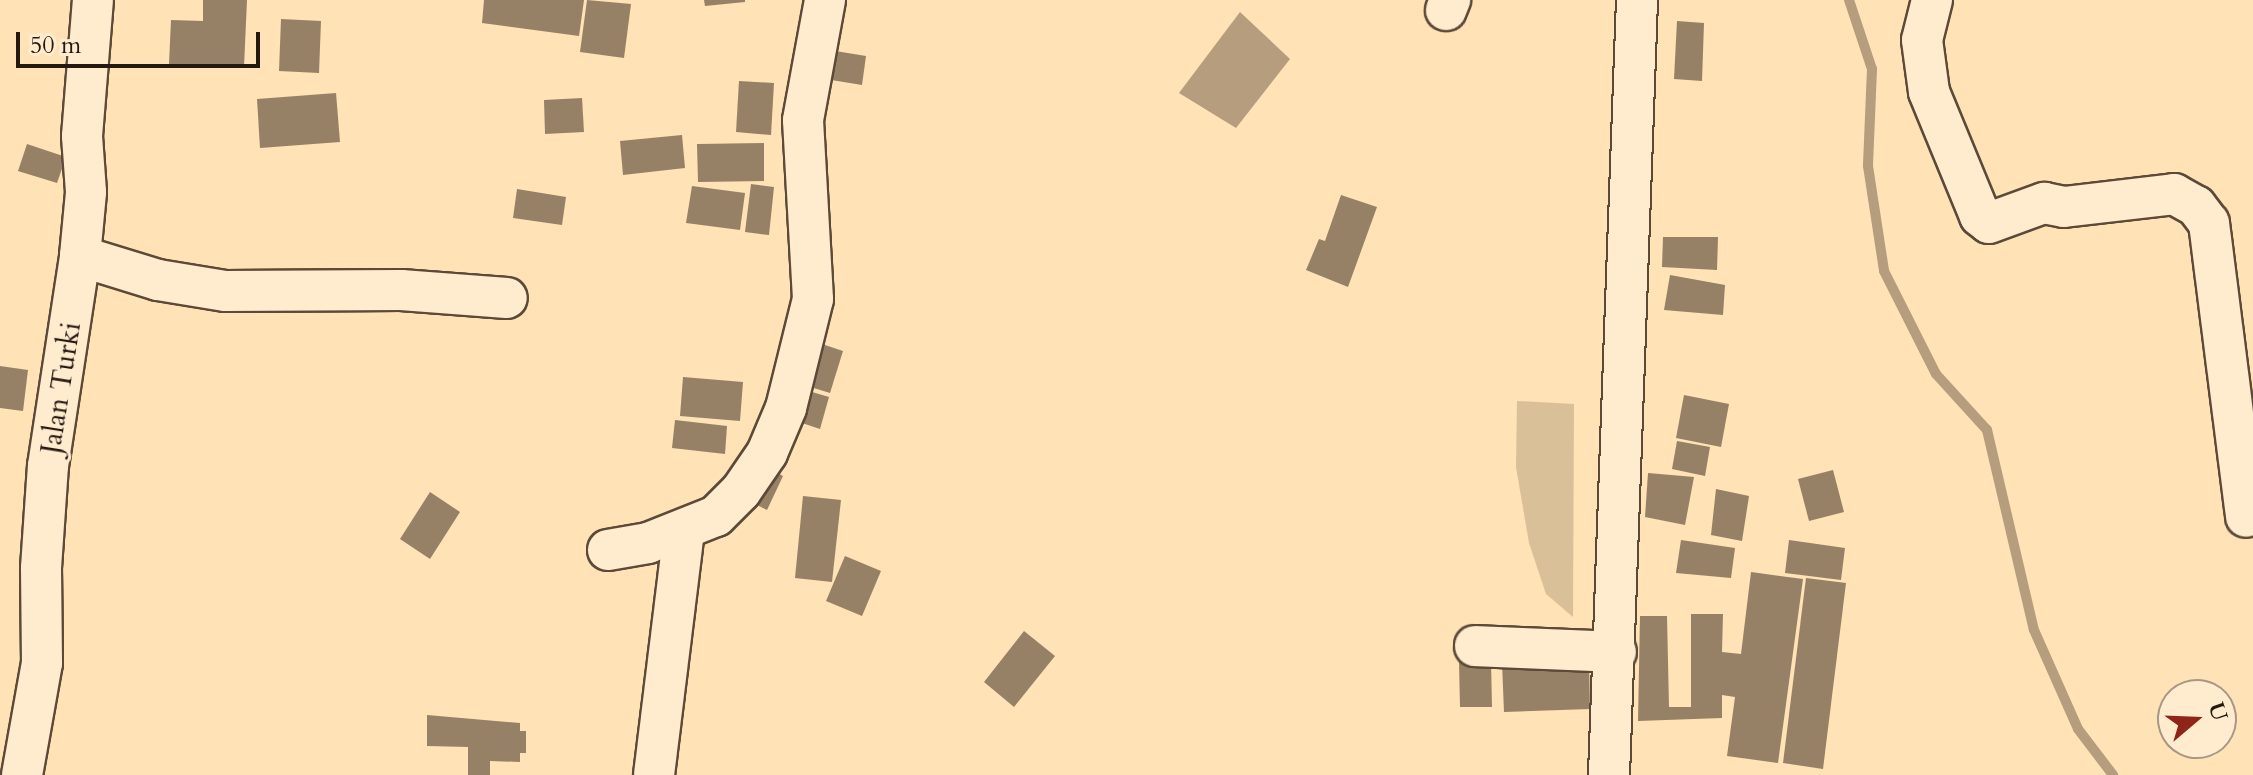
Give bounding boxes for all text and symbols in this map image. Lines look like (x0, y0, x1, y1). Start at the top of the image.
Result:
scale bar (20, 16, 264, 66)
text: 50 m (30, 29, 81, 62)
street label: Jalan Turki (34, 320, 88, 456)
north arrow (2157, 679, 2237, 759)
text: U (2201, 698, 2235, 725)

